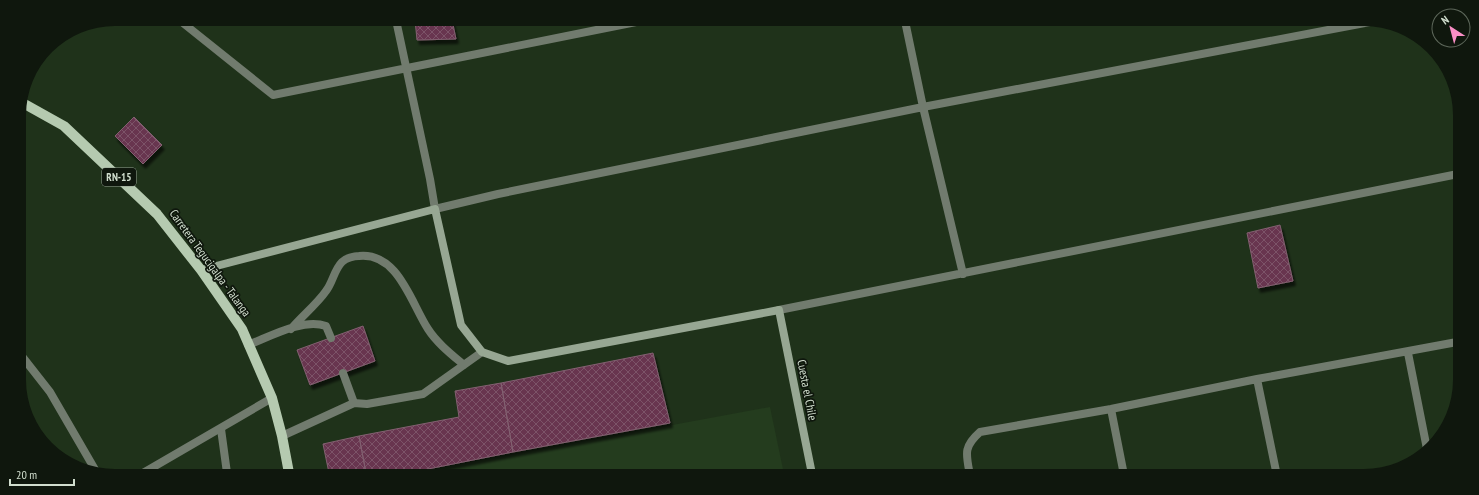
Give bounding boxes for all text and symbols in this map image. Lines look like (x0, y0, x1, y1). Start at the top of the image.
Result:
north arrow (1431, 8, 1471, 48)
text: N (1439, 12, 1452, 27)
road number: RN-15 (102, 168, 136, 186)
street label: Carretera Tegucigalpa - Talanga (167, 206, 254, 319)
street label: Cuesta el Chile (794, 358, 821, 422)
scale bar (10, 461, 74, 487)
text: 20 m (16, 467, 37, 482)

